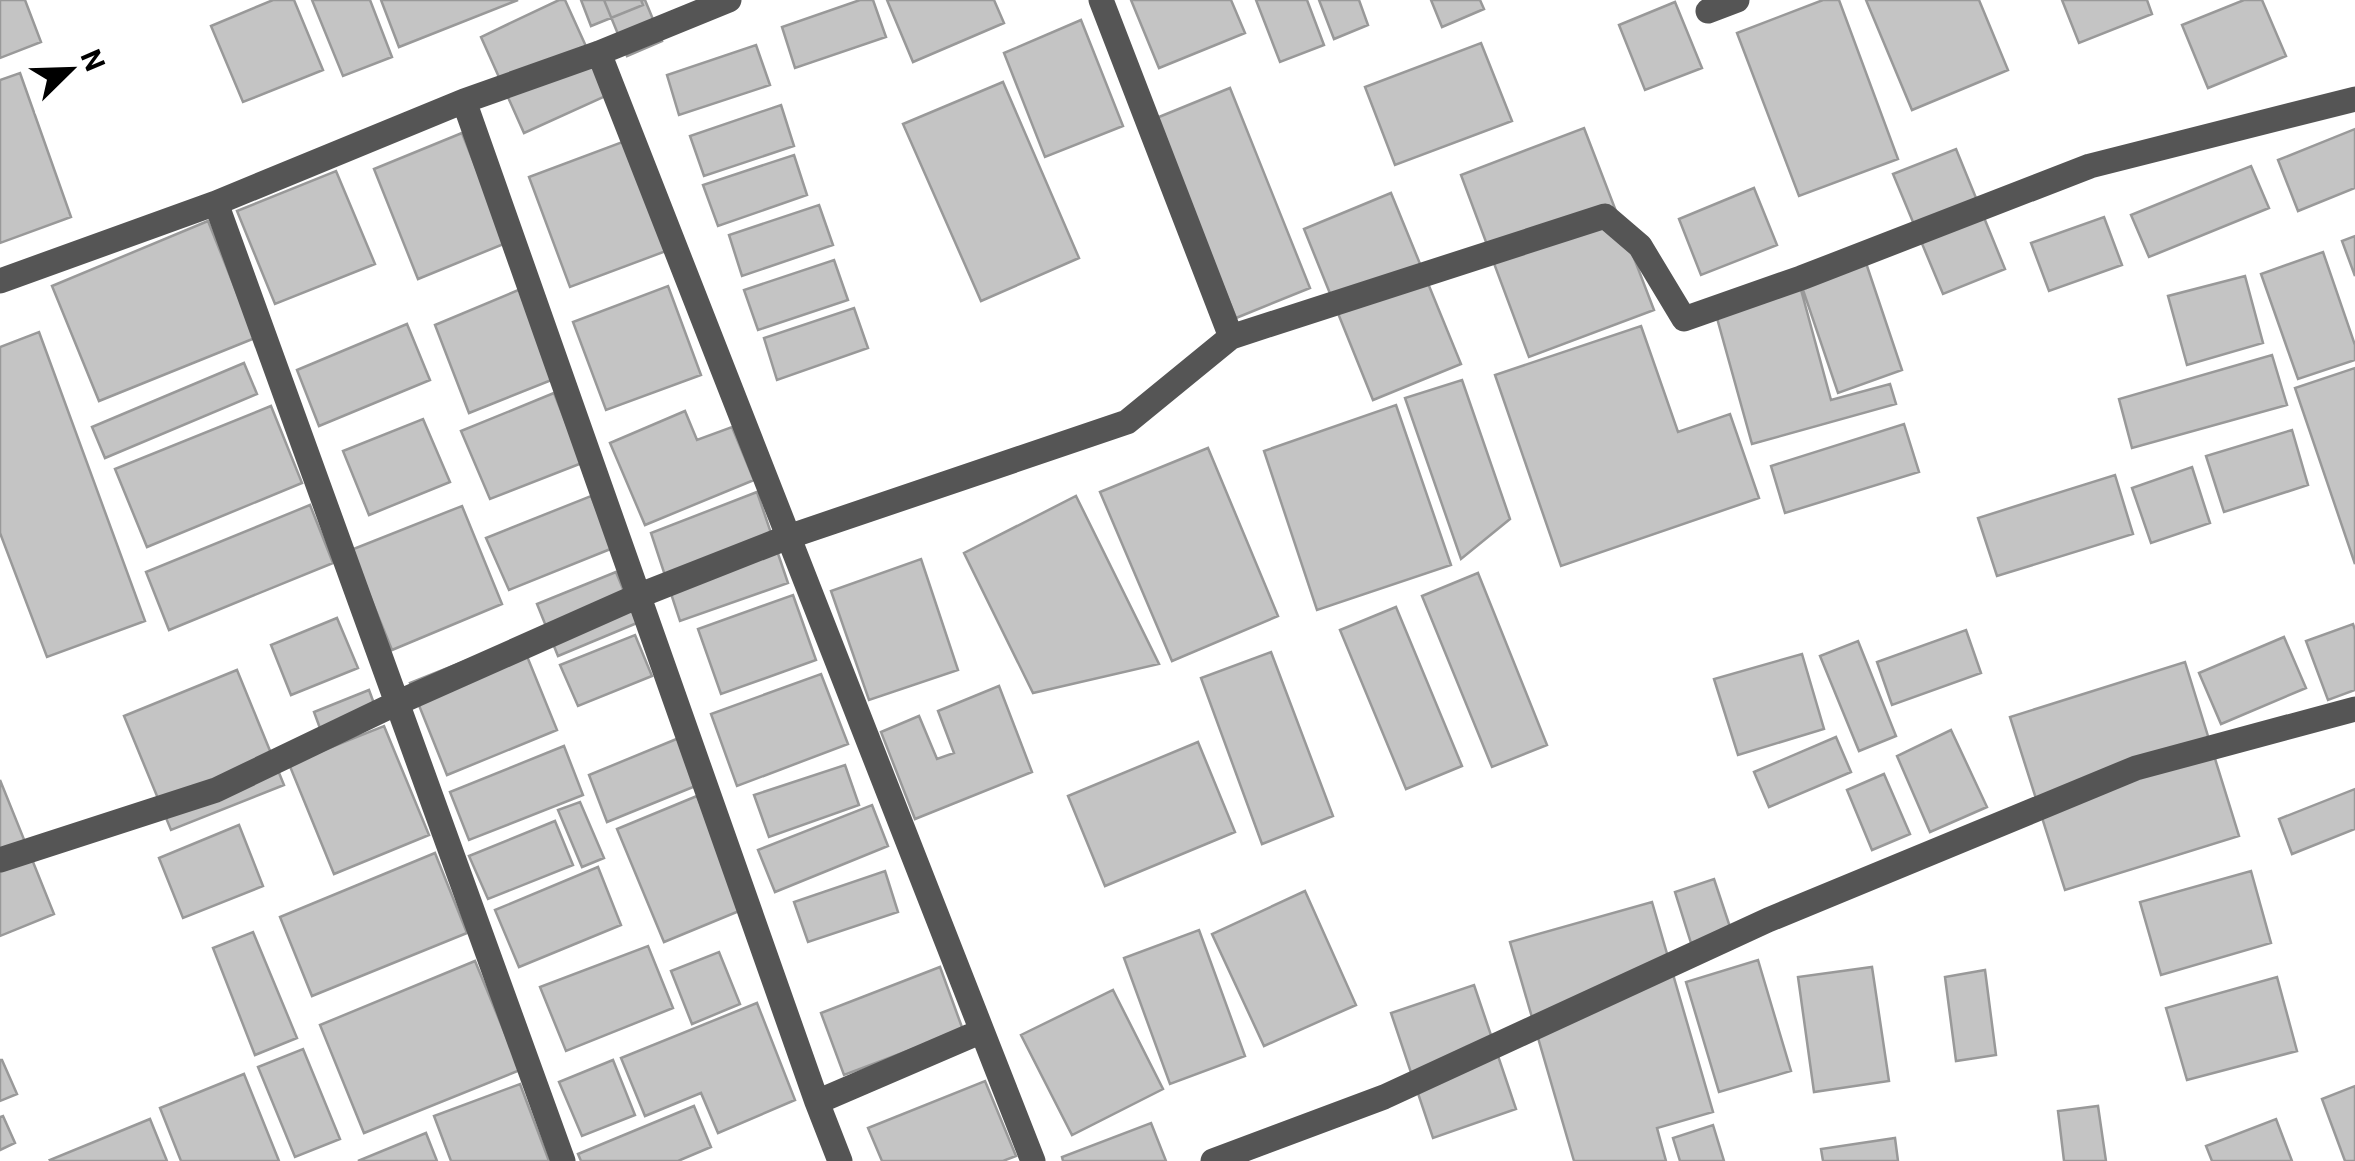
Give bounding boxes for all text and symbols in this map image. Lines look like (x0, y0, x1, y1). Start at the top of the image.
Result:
north arrow (20, 20, 120, 120)
text: N (74, 45, 112, 76)

